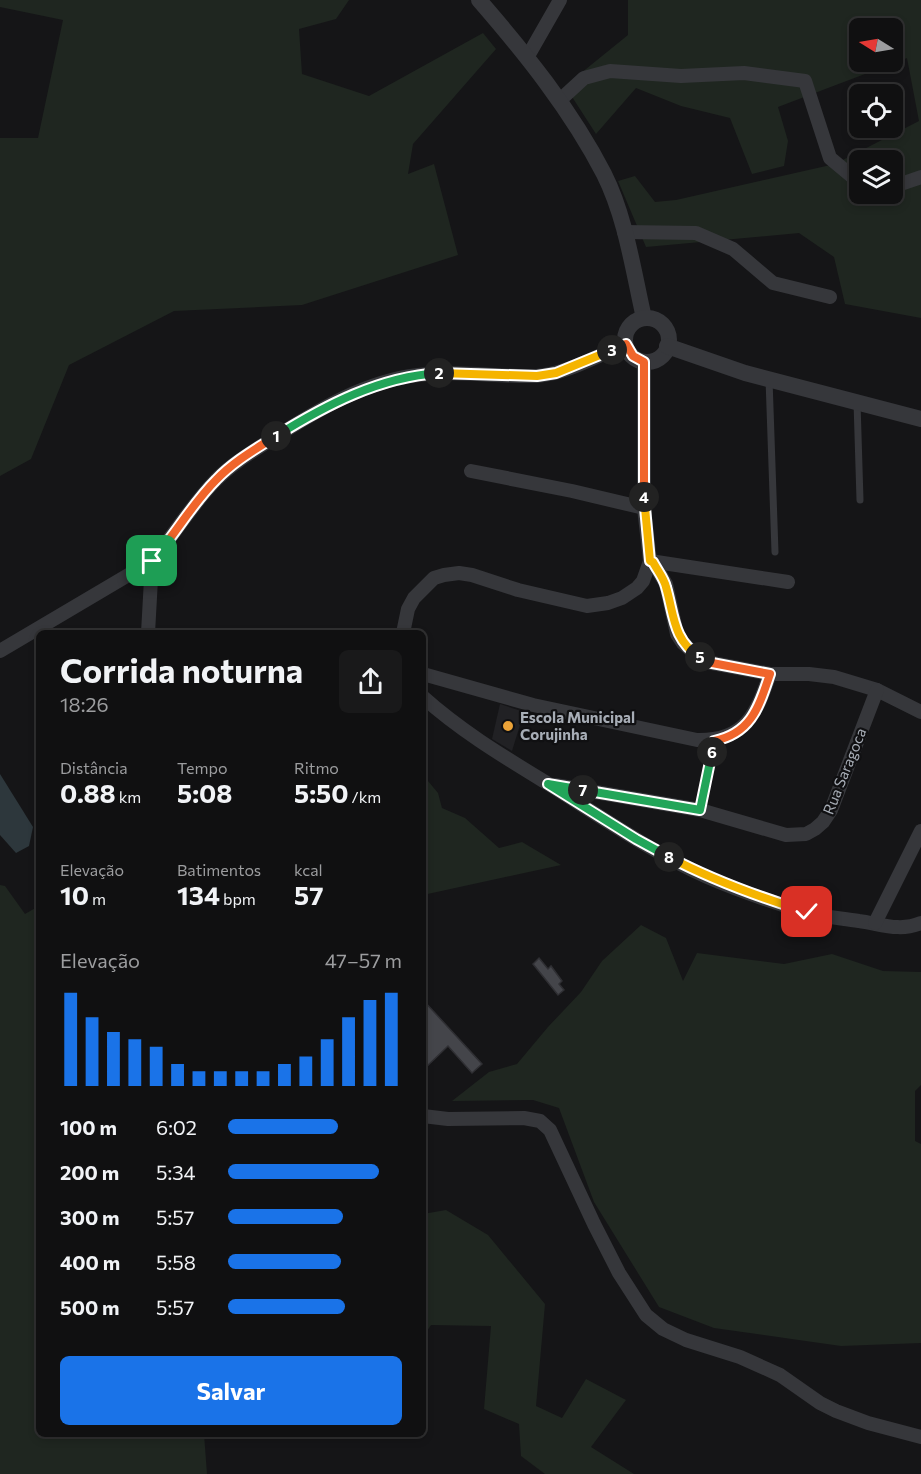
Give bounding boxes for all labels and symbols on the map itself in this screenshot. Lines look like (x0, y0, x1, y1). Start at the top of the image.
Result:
north arrow (849, 18, 903, 72)
pin: 3 (597, 335, 627, 365)
pin: 2 (424, 358, 454, 388)
pin: 1 (261, 421, 291, 451)
pin: 4 (629, 482, 659, 512)
pin (126, 535, 177, 586)
pin: 5 (685, 642, 715, 672)
place label: Escola Municipal Corujinha (520, 708, 635, 743)
marker: Escola Municipal Corujinha (501, 719, 515, 733)
street label: Rua Saragoca (818, 725, 870, 817)
pin: 6 (697, 737, 727, 767)
pin: 7 (568, 775, 598, 805)
pin: 8 (654, 842, 684, 872)
pin (781, 886, 832, 937)

